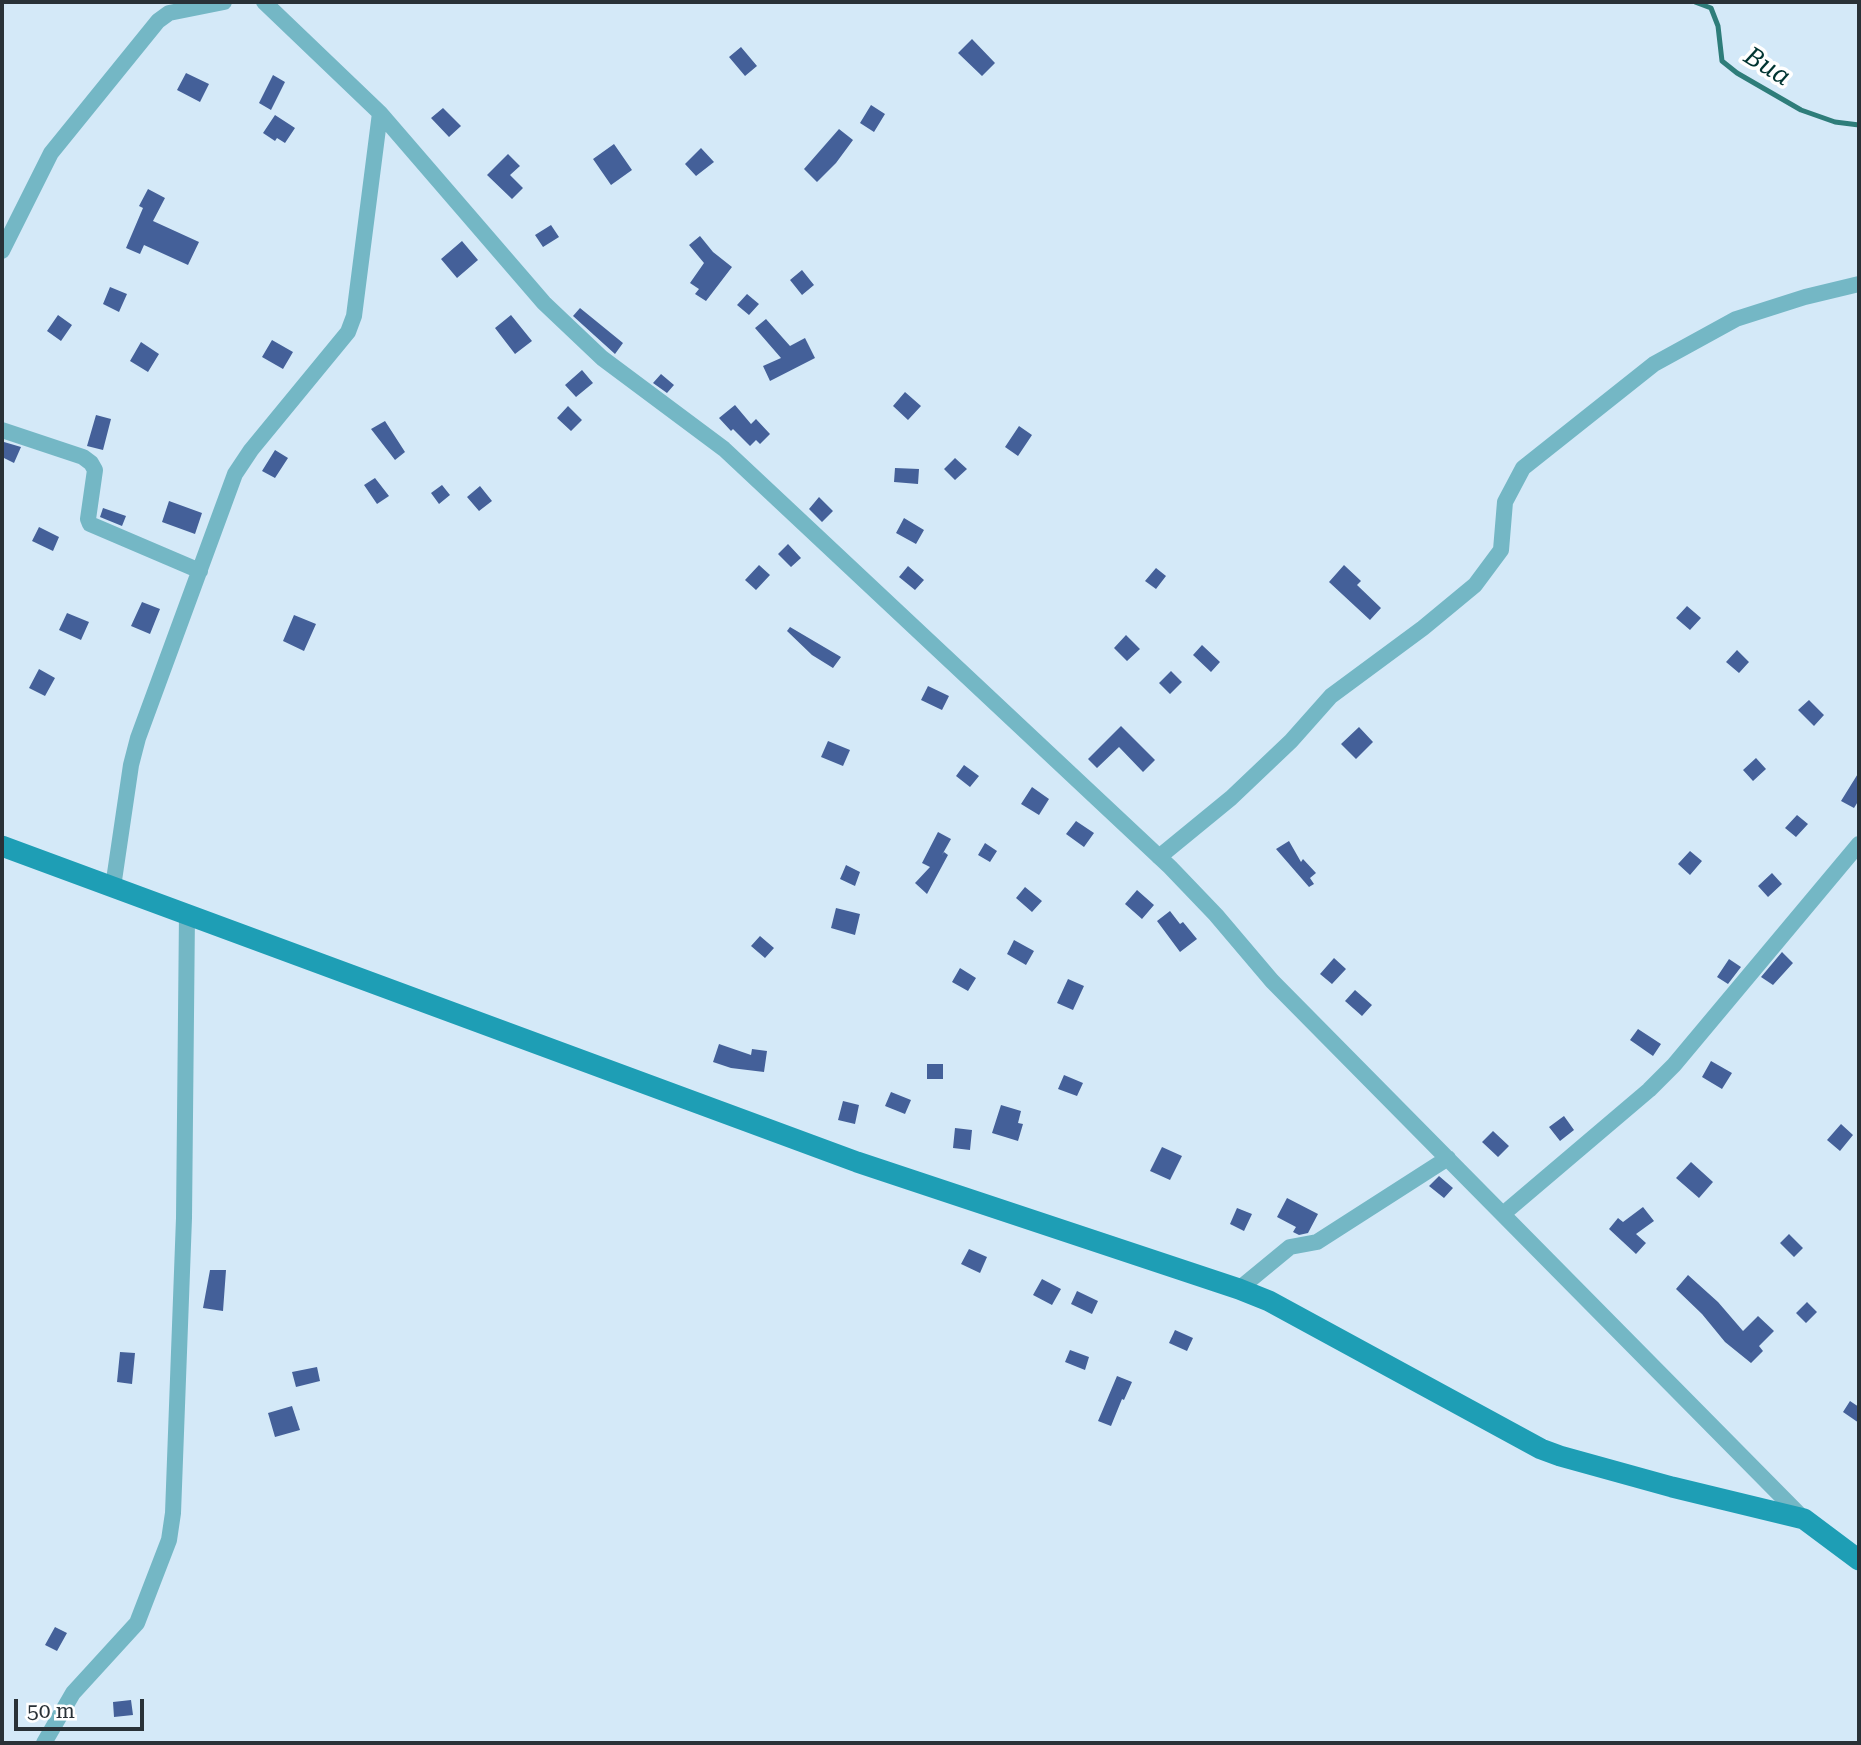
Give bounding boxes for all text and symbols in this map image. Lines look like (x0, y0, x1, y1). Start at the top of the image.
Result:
water label: Bua (1738, 41, 1796, 93)
scale bar (18, 1686, 147, 1730)
text: 50 m (27, 1699, 75, 1723)

